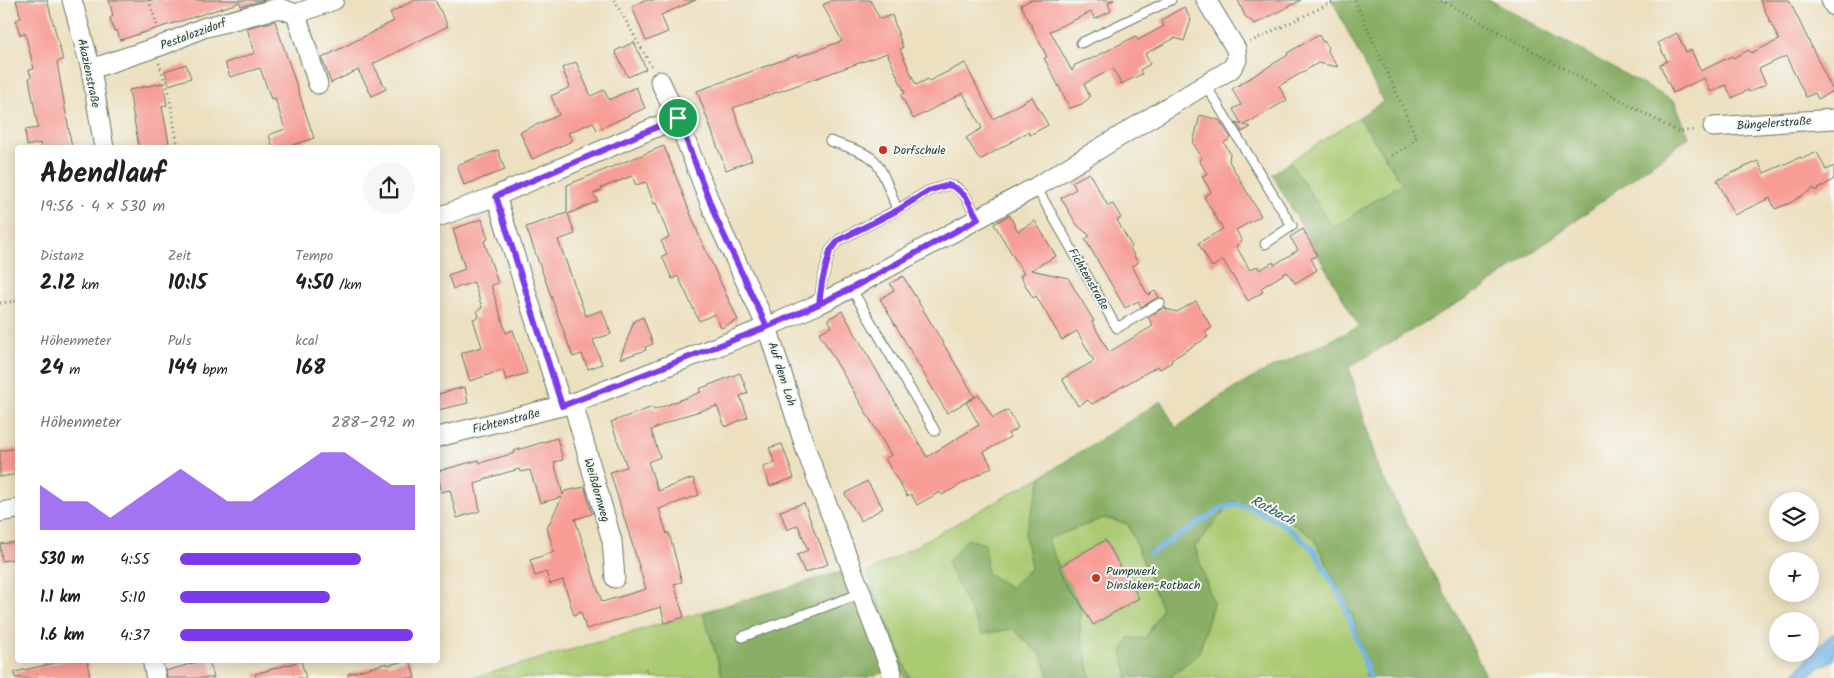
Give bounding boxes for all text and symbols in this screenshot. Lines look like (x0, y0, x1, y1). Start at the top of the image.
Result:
street label: Pestalozzidorf (157, 13, 230, 55)
street label: Akazienstraße (72, 37, 105, 110)
pin (657, 97, 699, 139)
icon: arrive (664, 104, 692, 132)
street label: Büngelerstraße (1736, 111, 1813, 136)
place label: Dorfschule (893, 141, 946, 160)
marker: Dorfschule (877, 144, 889, 156)
text: Abendlauf (40, 152, 165, 197)
button: share (363, 162, 415, 214)
text: 19:56 · 4 × 530 m (40, 194, 165, 219)
text: Distanz (40, 245, 84, 267)
text: Zeit (168, 245, 191, 267)
text: Tempo (295, 245, 333, 267)
street label: Fichtenstraße (1063, 245, 1114, 314)
text: 2.12 (40, 267, 76, 300)
text: 10:15 (168, 267, 207, 300)
text: 4:50 (295, 267, 333, 300)
text: km (76, 274, 99, 296)
text: /km (333, 274, 362, 296)
text: Höhenmeter (40, 330, 111, 352)
text: Puls (168, 330, 191, 352)
text: kcal (295, 330, 318, 352)
street label: Auf dem Loh (762, 340, 801, 409)
text: 24 (40, 352, 64, 385)
text: 144 (168, 352, 197, 385)
text: 168 (295, 352, 325, 385)
text: m (64, 359, 80, 381)
text: bpm (197, 359, 228, 381)
street label: Fichtenstraße (470, 404, 543, 439)
text: Höhenmeter (40, 410, 121, 435)
text: 288–292 m (331, 410, 415, 435)
street label: Weißdornweg (578, 456, 615, 525)
water label: Rotbach (1246, 490, 1300, 532)
map controls (1769, 492, 1819, 662)
button: layers (1769, 492, 1819, 542)
text: 530 m (40, 547, 84, 572)
text: 4:55 (120, 547, 150, 572)
button: + (1769, 552, 1819, 602)
place label: Pumpwerk Dinslaken-Rotbach (1106, 562, 1200, 595)
marker: Pumpwerk Dinslaken-Rotbach (1090, 572, 1102, 584)
text: 1.1 km (40, 585, 81, 610)
text: 5:10 (120, 585, 146, 610)
button: − (1769, 612, 1819, 662)
text: 1.6 km (40, 623, 84, 648)
text: 4:37 (120, 623, 149, 648)

